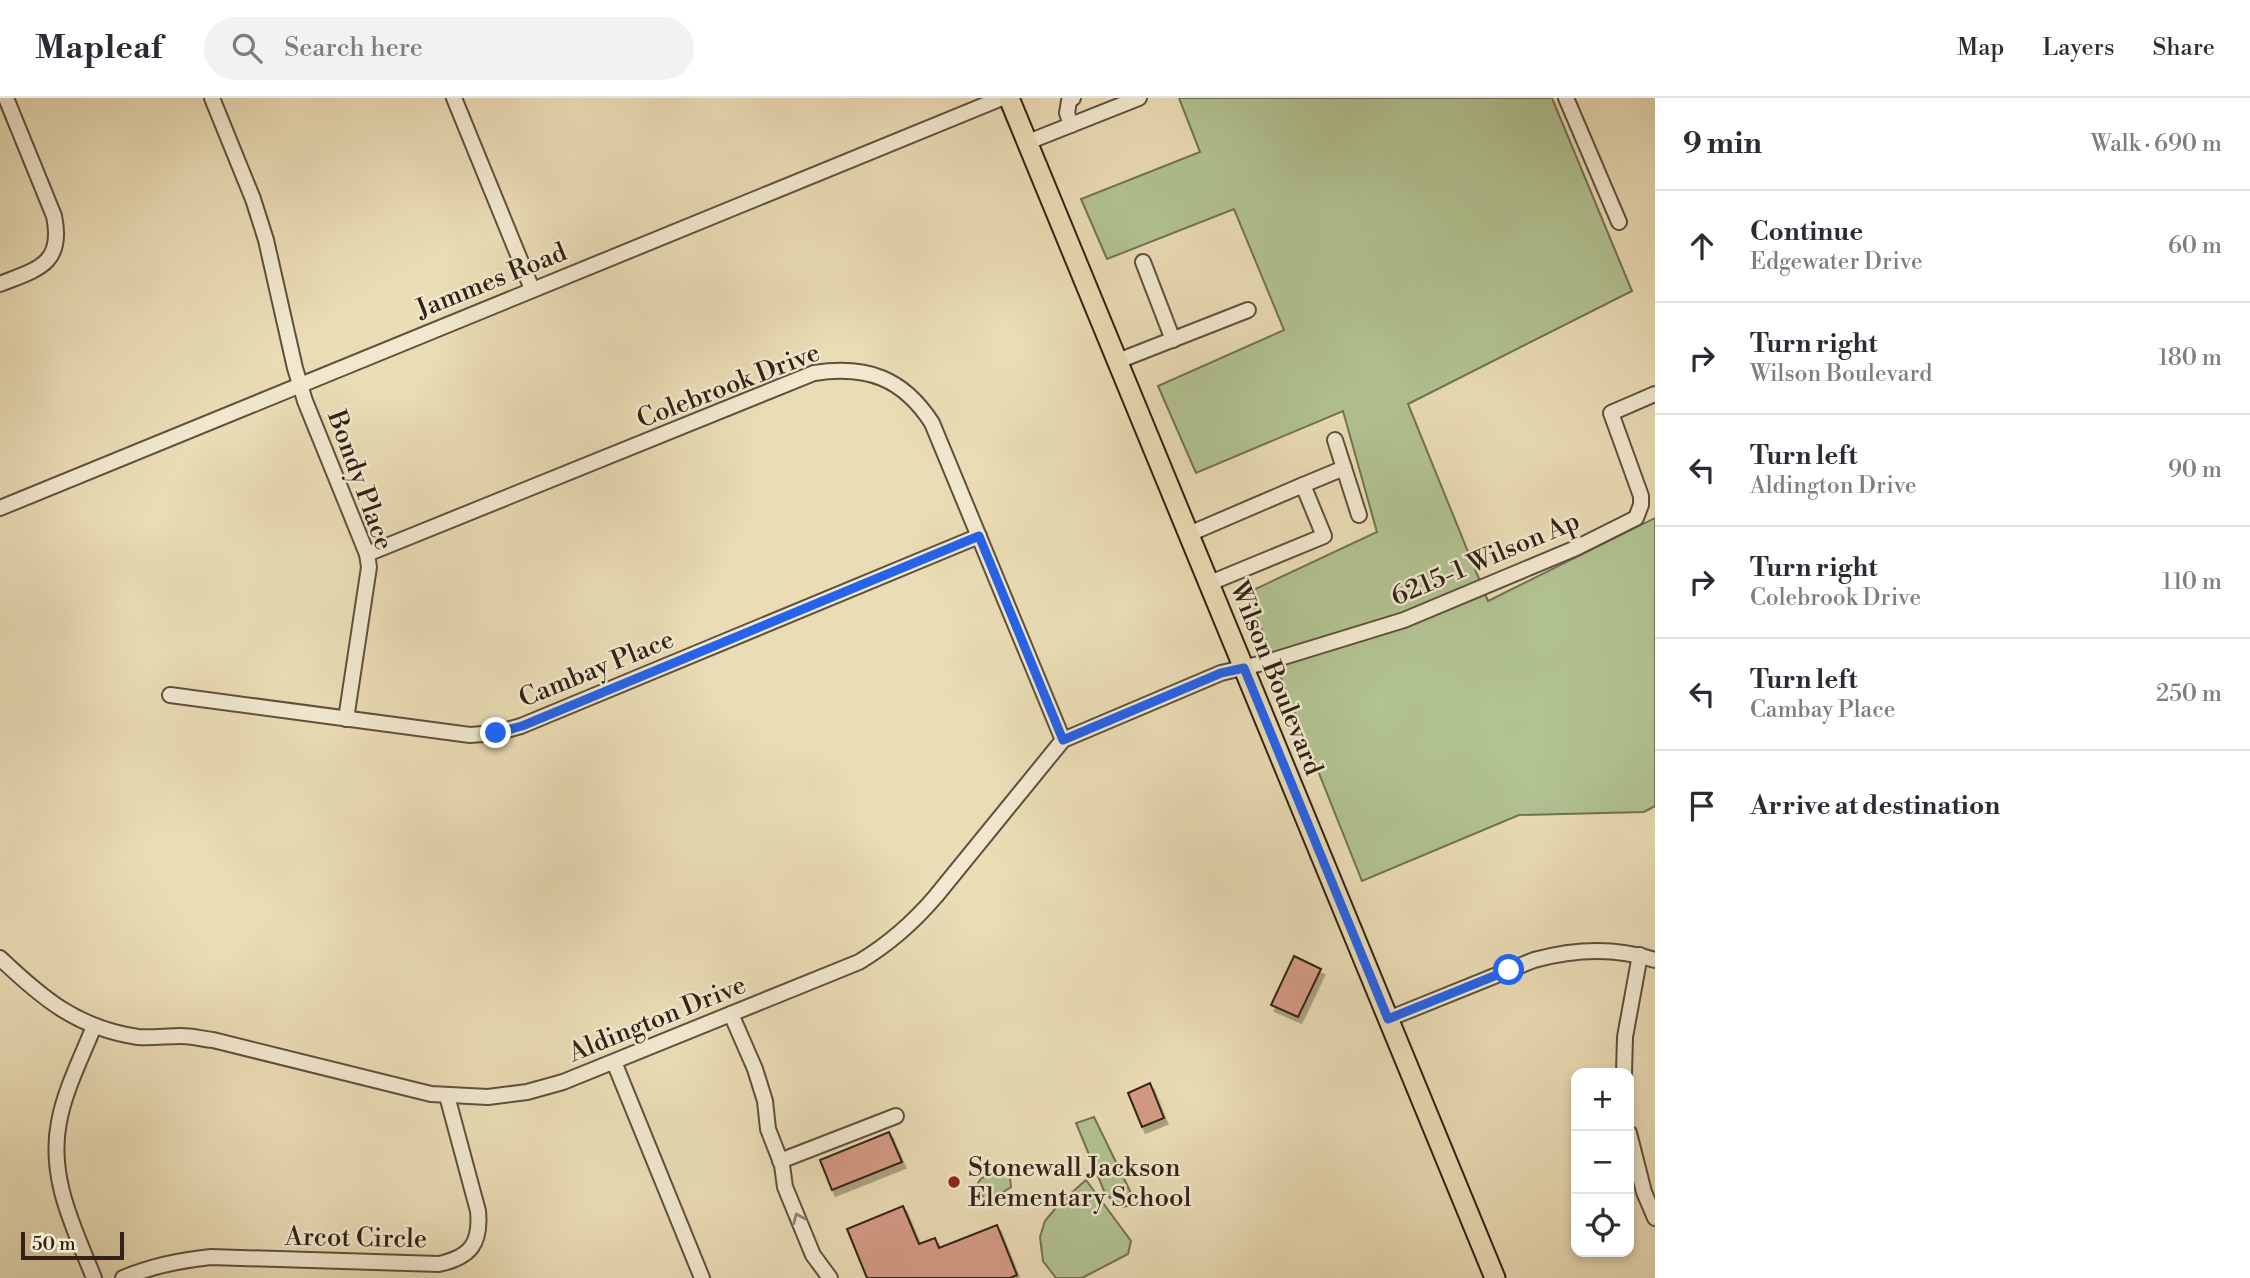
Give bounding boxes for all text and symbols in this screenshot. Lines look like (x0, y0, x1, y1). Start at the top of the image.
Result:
search box (204, 17, 694, 80)
text: Mapleaf (35, 28, 162, 69)
icon: search (228, 29, 266, 67)
text: Search here (284, 32, 423, 64)
text: Map (1957, 33, 2004, 63)
text: Layers (2042, 33, 2114, 63)
text: Share (2152, 33, 2215, 63)
text: 9 min (1683, 125, 1762, 163)
text: Walk · 690 m (2091, 130, 2222, 158)
text: Continue (1750, 216, 1863, 248)
icon: ahead (1683, 227, 1721, 265)
text: 60 m (2168, 232, 2222, 260)
street label: Jammes Road (410, 236, 572, 326)
text: Edgewater Drive (1750, 248, 1923, 276)
text: Turn right (1750, 328, 1878, 360)
street label: Colebrook Drive (632, 336, 824, 436)
icon: right (1683, 339, 1721, 377)
text: 180 m (2158, 344, 2222, 372)
text: Wilson Boulevard (1750, 360, 1932, 388)
street label: Bondy Place (320, 405, 400, 555)
text: Turn left (1750, 440, 1858, 472)
icon: left (1683, 451, 1721, 489)
text: 90 m (2168, 456, 2222, 484)
text: Aldington Drive (1750, 472, 1917, 500)
street label: 6215-1 Wilson Ap (1386, 505, 1585, 613)
text: Turn right (1750, 552, 1878, 584)
icon: right (1683, 563, 1721, 601)
text: 110 m (2162, 568, 2222, 596)
street label: Wilson Boulevard (1222, 576, 1330, 780)
text: Colebrook Drive (1750, 584, 1921, 612)
street label: Cambay Place (514, 623, 679, 715)
text: Turn left (1750, 664, 1858, 696)
icon: left (1683, 675, 1721, 713)
text: 250 m (2156, 680, 2222, 708)
text: Cambay Place (1750, 696, 1895, 724)
route end (480, 717, 511, 748)
icon: arrive (1683, 787, 1721, 825)
text: Arrive at destination (1750, 790, 2000, 822)
route start (1493, 954, 1524, 985)
street label: Aldington Drive (563, 969, 751, 1069)
map controls (1571, 1068, 1634, 1257)
button: + (1571, 1068, 1634, 1131)
button: − (1571, 1131, 1634, 1194)
place label: Stonewall Jackson Elementary School (968, 1152, 1192, 1214)
marker: Stonewall Jackson Elementary School (946, 1174, 962, 1190)
button: locate (1571, 1194, 1634, 1257)
one-way arrow (792, 1213, 806, 1225)
street label: Arcot Circle (284, 1221, 427, 1255)
scale bar (21, 1229, 124, 1261)
text: 50 m (32, 1232, 76, 1256)

